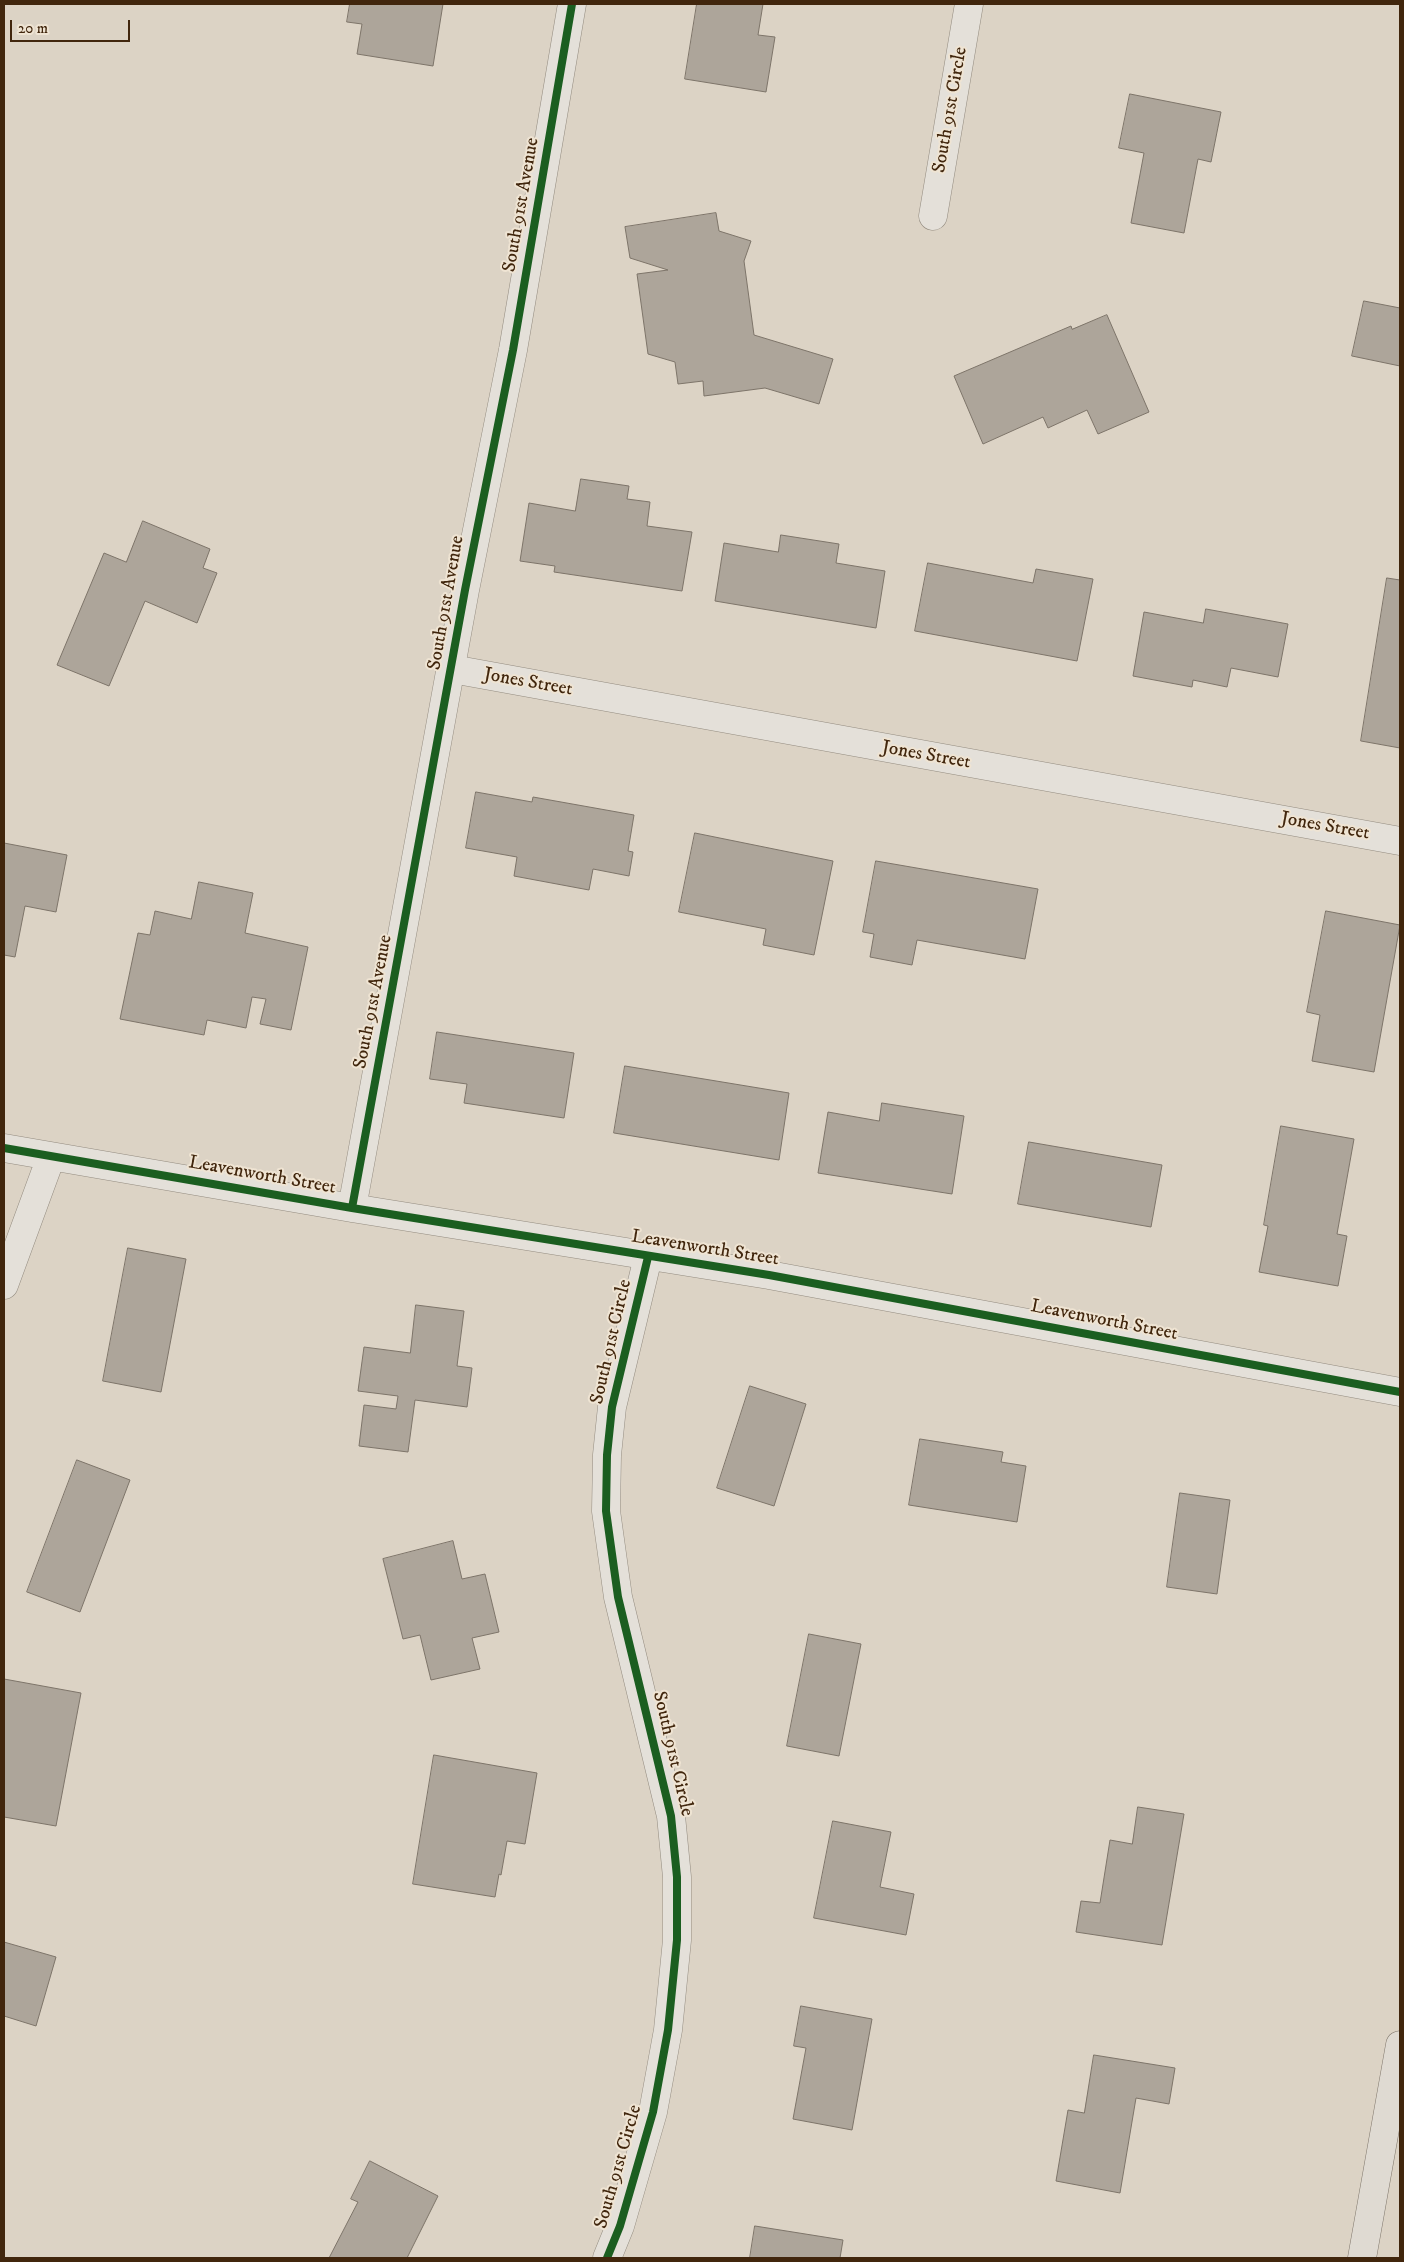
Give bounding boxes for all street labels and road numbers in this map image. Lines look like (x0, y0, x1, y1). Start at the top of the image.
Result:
street label: South 91st Circle (929, 45, 973, 175)
street label: South 91st Avenue (499, 136, 545, 274)
street label: South 91st Avenue (424, 534, 470, 672)
street label: Jones Street (482, 664, 574, 702)
street label: Jones Street (880, 737, 972, 775)
street label: Jones Street (1279, 808, 1371, 846)
street label: South 91st Avenue (350, 933, 398, 1071)
street label: Leavenworth Street (187, 1152, 337, 1200)
street label: Leavenworth Street (630, 1226, 780, 1272)
street label: South 91st Circle (587, 1277, 637, 1407)
street label: Leavenworth Street (1029, 1296, 1179, 1346)
street label: South 91st Circle (647, 1689, 697, 1819)
street label: South 91st Circle (590, 2103, 648, 2231)

